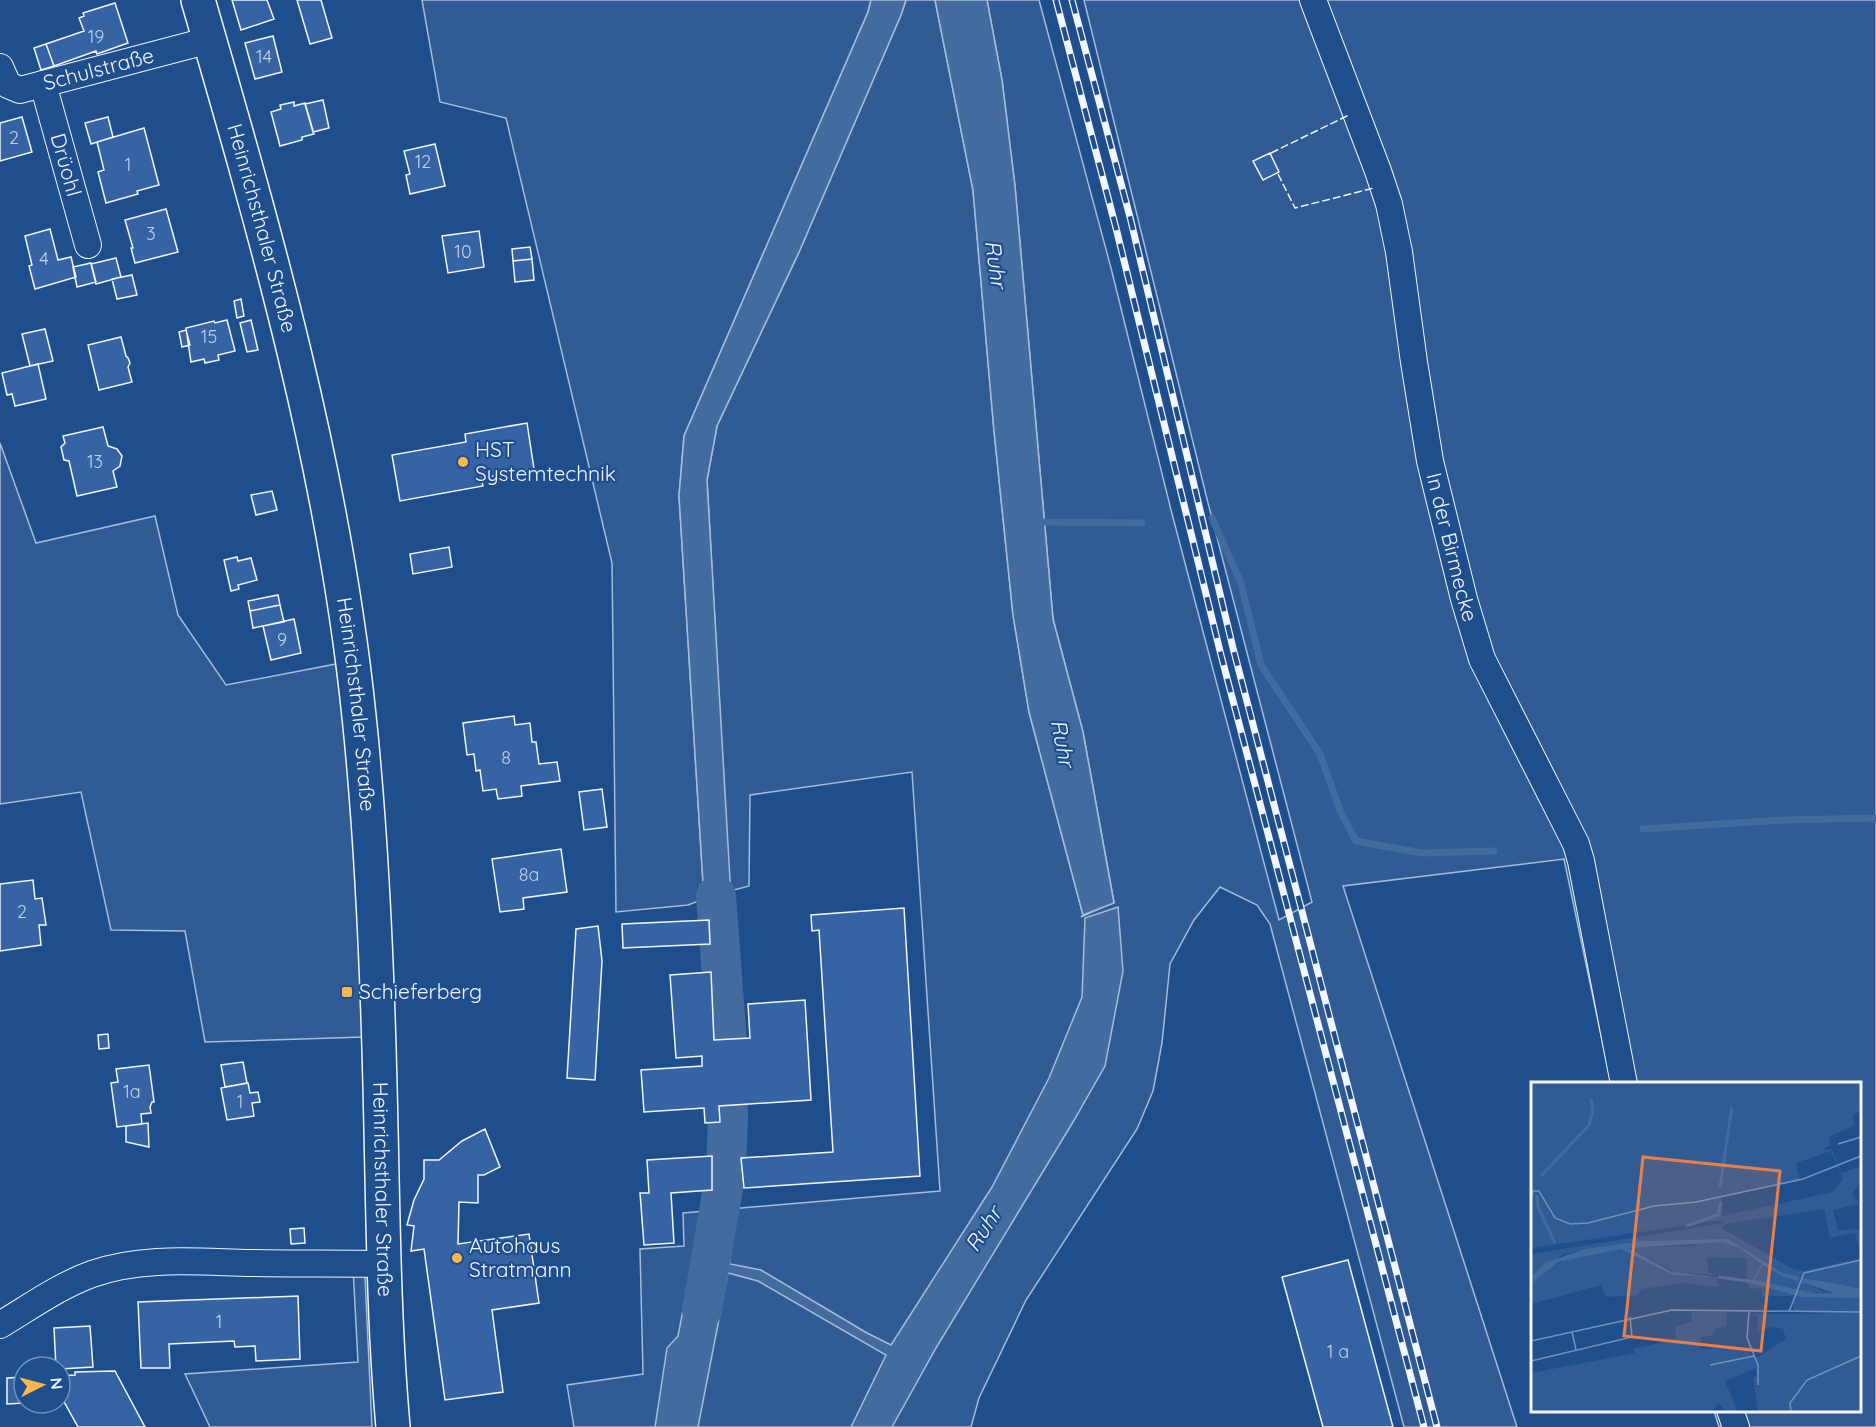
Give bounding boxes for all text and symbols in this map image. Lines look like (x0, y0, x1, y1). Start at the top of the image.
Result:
house number: 19 (88, 25, 104, 48)
street label: Schulstraße (40, 41, 157, 95)
house number: 14 (256, 45, 272, 68)
street label: Heinrichsthaler Straße (222, 120, 303, 335)
house number: 2 (9, 126, 19, 149)
street label: Drüohl (45, 130, 88, 199)
house number: 12 (415, 150, 431, 173)
house number: 1 (125, 153, 131, 176)
house number: 3 (146, 222, 156, 245)
water label: Ruhr (979, 238, 1014, 292)
house number: 10 (454, 240, 472, 263)
house number: 4 (39, 247, 49, 270)
house number: 15 (201, 325, 217, 348)
place label: HST Systemtechnik (475, 436, 616, 486)
house number: 13 (87, 450, 103, 473)
marker: HST Systemtechnik (456, 455, 470, 469)
street label: In der Birmecke (1421, 470, 1484, 624)
street label: Heinrichsthaler Straße (332, 595, 382, 812)
house number: 9 (277, 628, 287, 651)
water label: Ruhr (1045, 717, 1082, 772)
house number: 8 (501, 746, 511, 769)
house number: 8a (519, 863, 539, 886)
house number: 2 (17, 900, 27, 923)
place label: Schieferberg (359, 978, 482, 1004)
marker: Schieferberg (340, 985, 354, 999)
house number: 1a (123, 1080, 141, 1103)
street label: Heinrichsthaler Straße (368, 1081, 399, 1297)
inset map (1531, 1082, 1861, 1412)
house number: 1 (237, 1090, 243, 1113)
water label: Ruhr (958, 1199, 1009, 1257)
place label: Autohaus Stratmann (469, 1232, 572, 1282)
marker: Autohaus Stratmann (450, 1251, 464, 1265)
house number: 1 (216, 1310, 222, 1333)
house number: 1 a (1327, 1340, 1349, 1363)
north arrow (12, 1355, 72, 1415)
text: N (46, 1377, 67, 1390)

